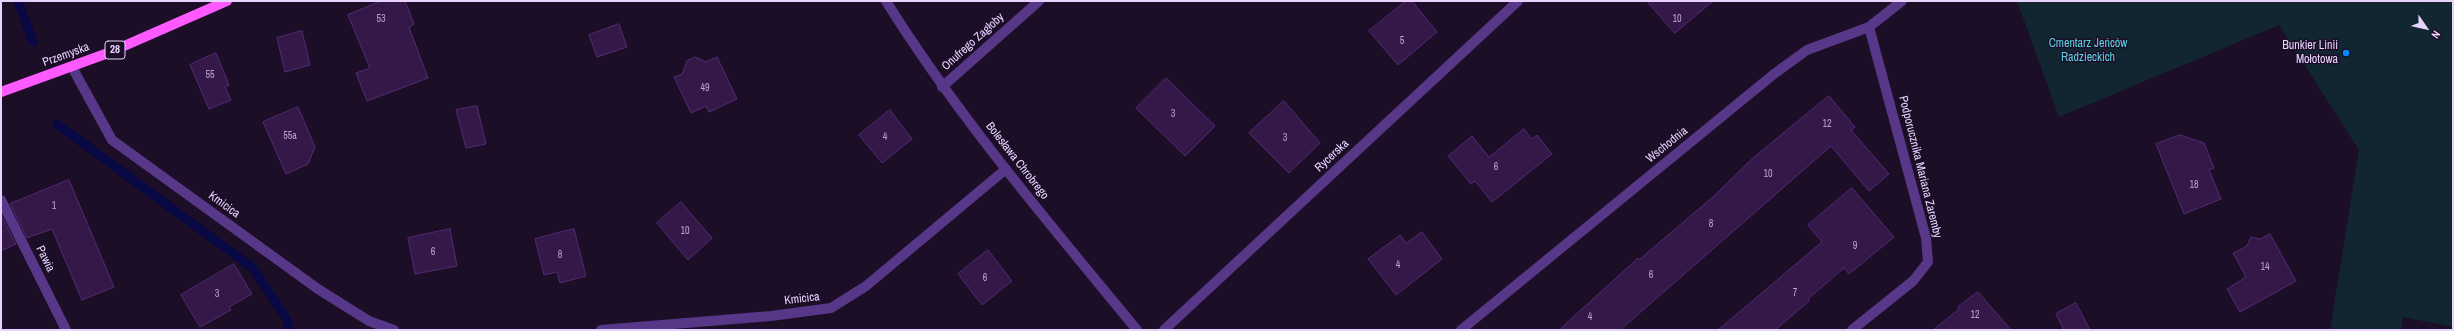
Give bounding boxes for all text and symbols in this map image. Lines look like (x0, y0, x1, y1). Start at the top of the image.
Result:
north arrow (2406, 8, 2446, 48)
street label: Onufrego Zagłoby (939, 10, 1007, 74)
house number: 53 (376, 13, 386, 25)
house number: 10 (1672, 13, 1682, 25)
text: N (2428, 28, 2444, 41)
house number: 5 (1400, 35, 1404, 47)
park label: Cmentarz Jeńców Radzieckich (2049, 37, 2127, 65)
place label: Bunkier Linii Mołotowa (2282, 39, 2338, 67)
street label: Przemyska (41, 40, 91, 70)
road number: 28 (105, 41, 125, 59)
marker: Bunkier Linii Mołotowa (2341, 48, 2351, 58)
house number: 55 (205, 69, 215, 81)
house number: 49 (700, 82, 710, 94)
street label: Podporucznika Mariana Zaremby (1895, 94, 1945, 240)
house number: 3 (1171, 108, 1175, 120)
house number: 12 (1822, 118, 1832, 130)
street label: Bolesława Chrobrego (982, 120, 1052, 202)
street label: Wschodnia (1643, 124, 1691, 166)
house number: 55a (283, 130, 297, 142)
house number: 4 (883, 131, 887, 143)
house number: 3 (1283, 132, 1287, 144)
street label: Rycerska (1312, 137, 1352, 175)
house number: 6 (1494, 161, 1498, 173)
house number: 10 (1763, 168, 1773, 180)
house number: 18 (2189, 179, 2199, 191)
street label: Kmicica (205, 189, 243, 221)
house number: 1 (52, 200, 56, 212)
house number: 8 (1709, 218, 1713, 230)
house number: 10 (680, 225, 690, 237)
house number: 9 (1853, 240, 1857, 252)
street label: Pawia (33, 244, 57, 274)
house number: 6 (431, 246, 435, 258)
house number: 8 (558, 249, 562, 261)
house number: 4 (1396, 259, 1400, 271)
house number: 14 (2260, 261, 2270, 273)
house number: 6 (1649, 269, 1653, 281)
house number: 6 (983, 272, 987, 284)
house number: 7 (1793, 287, 1797, 299)
house number: 3 (215, 288, 219, 300)
street label: Kmicica (783, 290, 821, 308)
house number: 12 (1970, 309, 1980, 321)
house number: 4 (1588, 311, 1592, 323)

